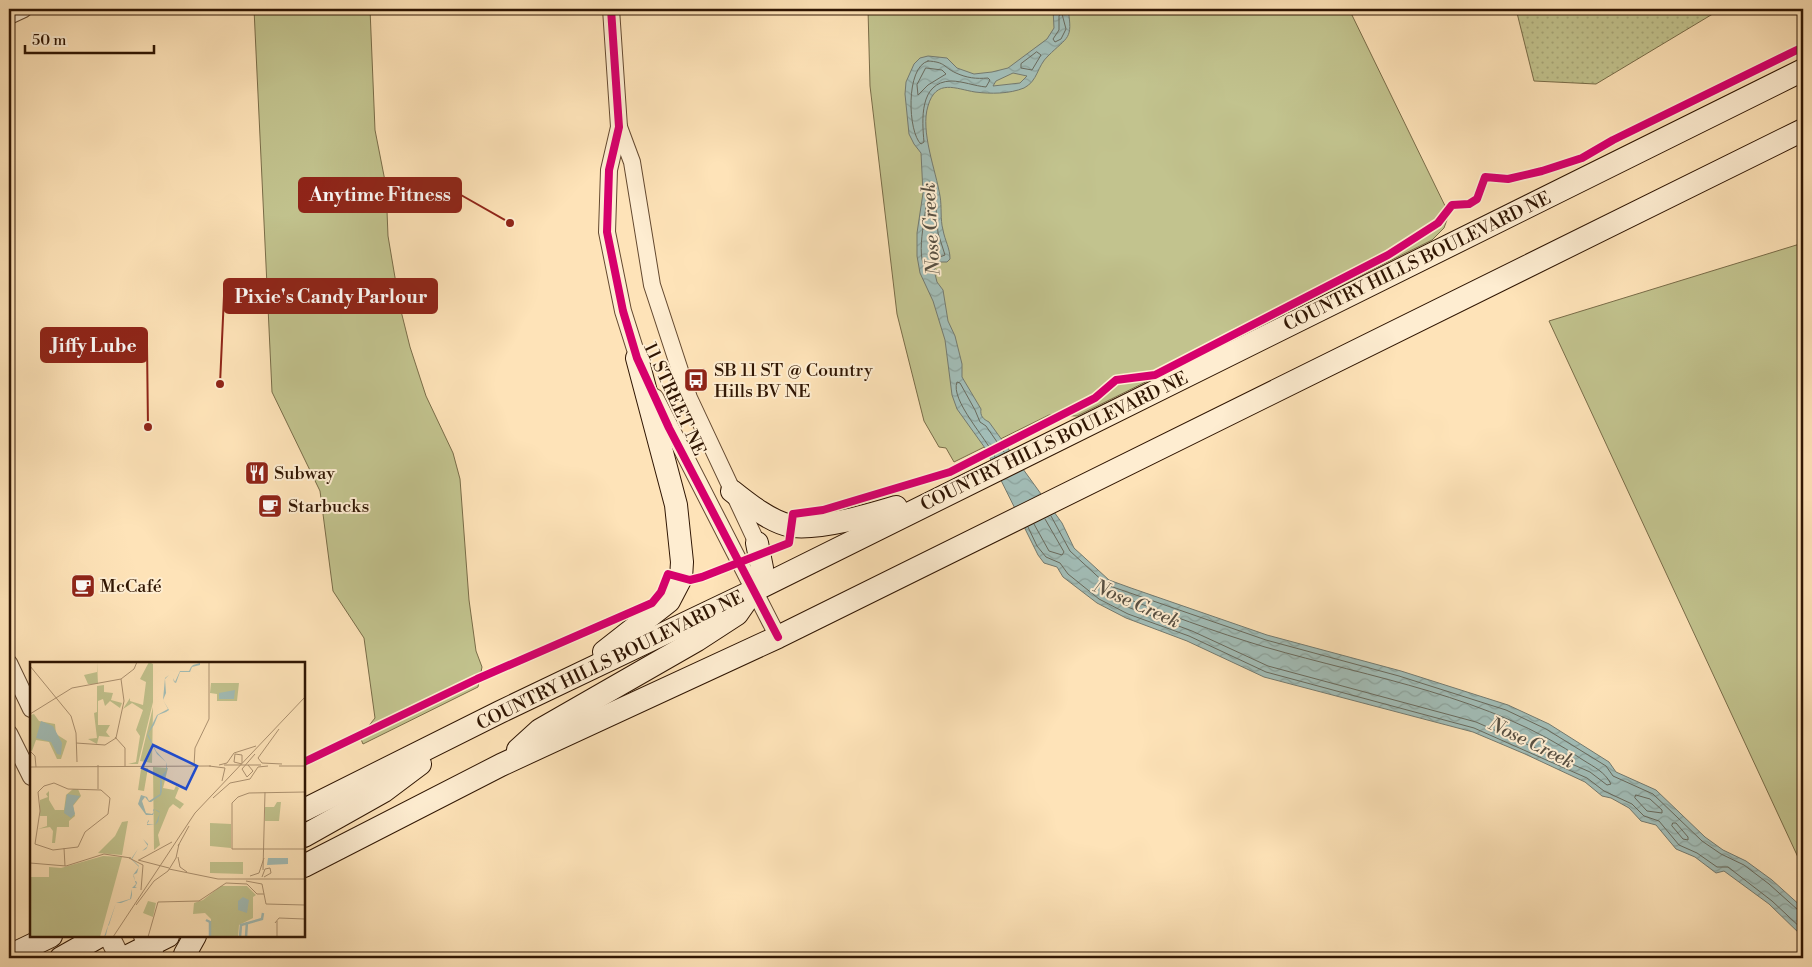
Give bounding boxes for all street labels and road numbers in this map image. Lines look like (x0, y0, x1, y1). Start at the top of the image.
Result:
street label: COUNTRY HILLS BOULEVARD NE (1280, 186, 1555, 336)
street label: 11 STREET NE (638, 339, 711, 459)
street label: COUNTRY HILLS BOULEVARD NE (917, 366, 1192, 516)
street label: COUNTRY HILLS BOULEVARD NE (473, 585, 748, 735)

